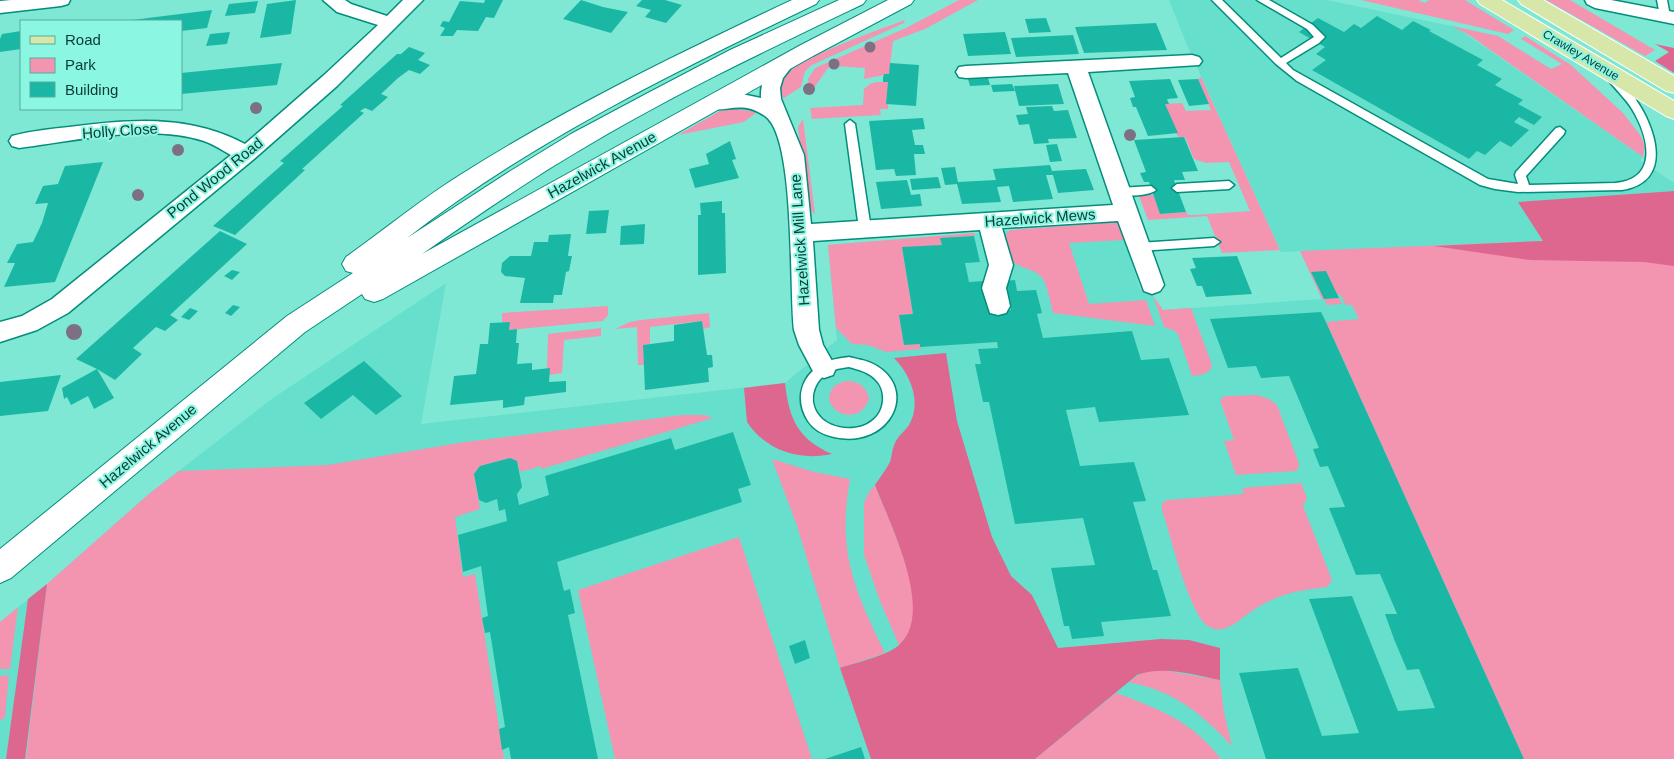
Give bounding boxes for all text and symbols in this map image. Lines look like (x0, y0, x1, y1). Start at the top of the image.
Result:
legend (20, 20, 182, 110)
street label: Crawley Avenue (1540, 27, 1622, 83)
text: Road (65, 31, 101, 48)
text: Park (65, 56, 96, 73)
text: Building (65, 81, 118, 98)
street label: Holly Close (82, 119, 158, 142)
street label: Hazelwick Avenue (545, 128, 659, 201)
street label: Pond Wood Road (163, 134, 266, 221)
street label: Hazelwick Mill Lane (786, 174, 813, 306)
street label: Hazelwick Mews (984, 205, 1096, 230)
street label: Hazelwick Avenue (96, 400, 200, 491)

